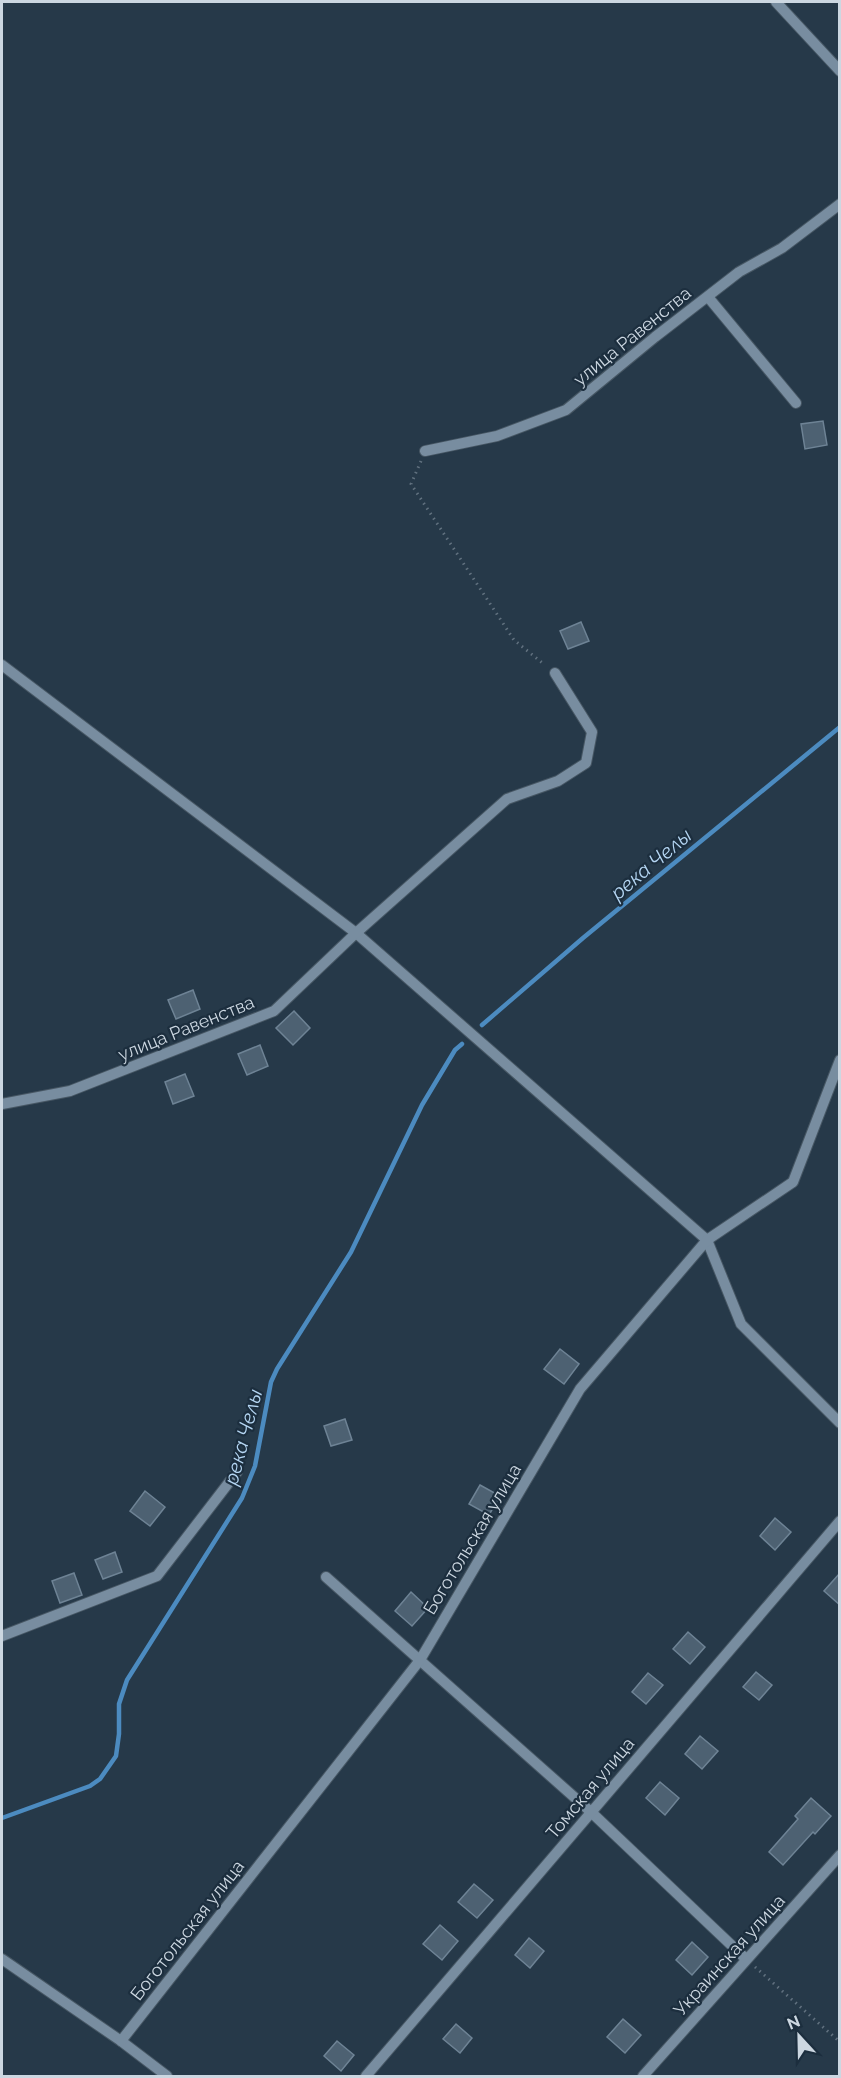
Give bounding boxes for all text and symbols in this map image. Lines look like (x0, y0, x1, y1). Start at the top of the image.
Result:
street label: улица Равенства (569, 282, 695, 390)
water label: река Челы (605, 823, 696, 905)
street label: улица Равенства (115, 991, 257, 1065)
water label: река Челы (218, 1387, 267, 1488)
street label: Боготольская улица (419, 1460, 525, 1618)
street label: Томская улица (542, 1733, 638, 1843)
street label: Боготольская улица (126, 1856, 248, 2004)
street label: Украинская улица (669, 1890, 789, 2020)
north arrow (769, 2006, 829, 2066)
text: N (784, 2011, 803, 2034)

